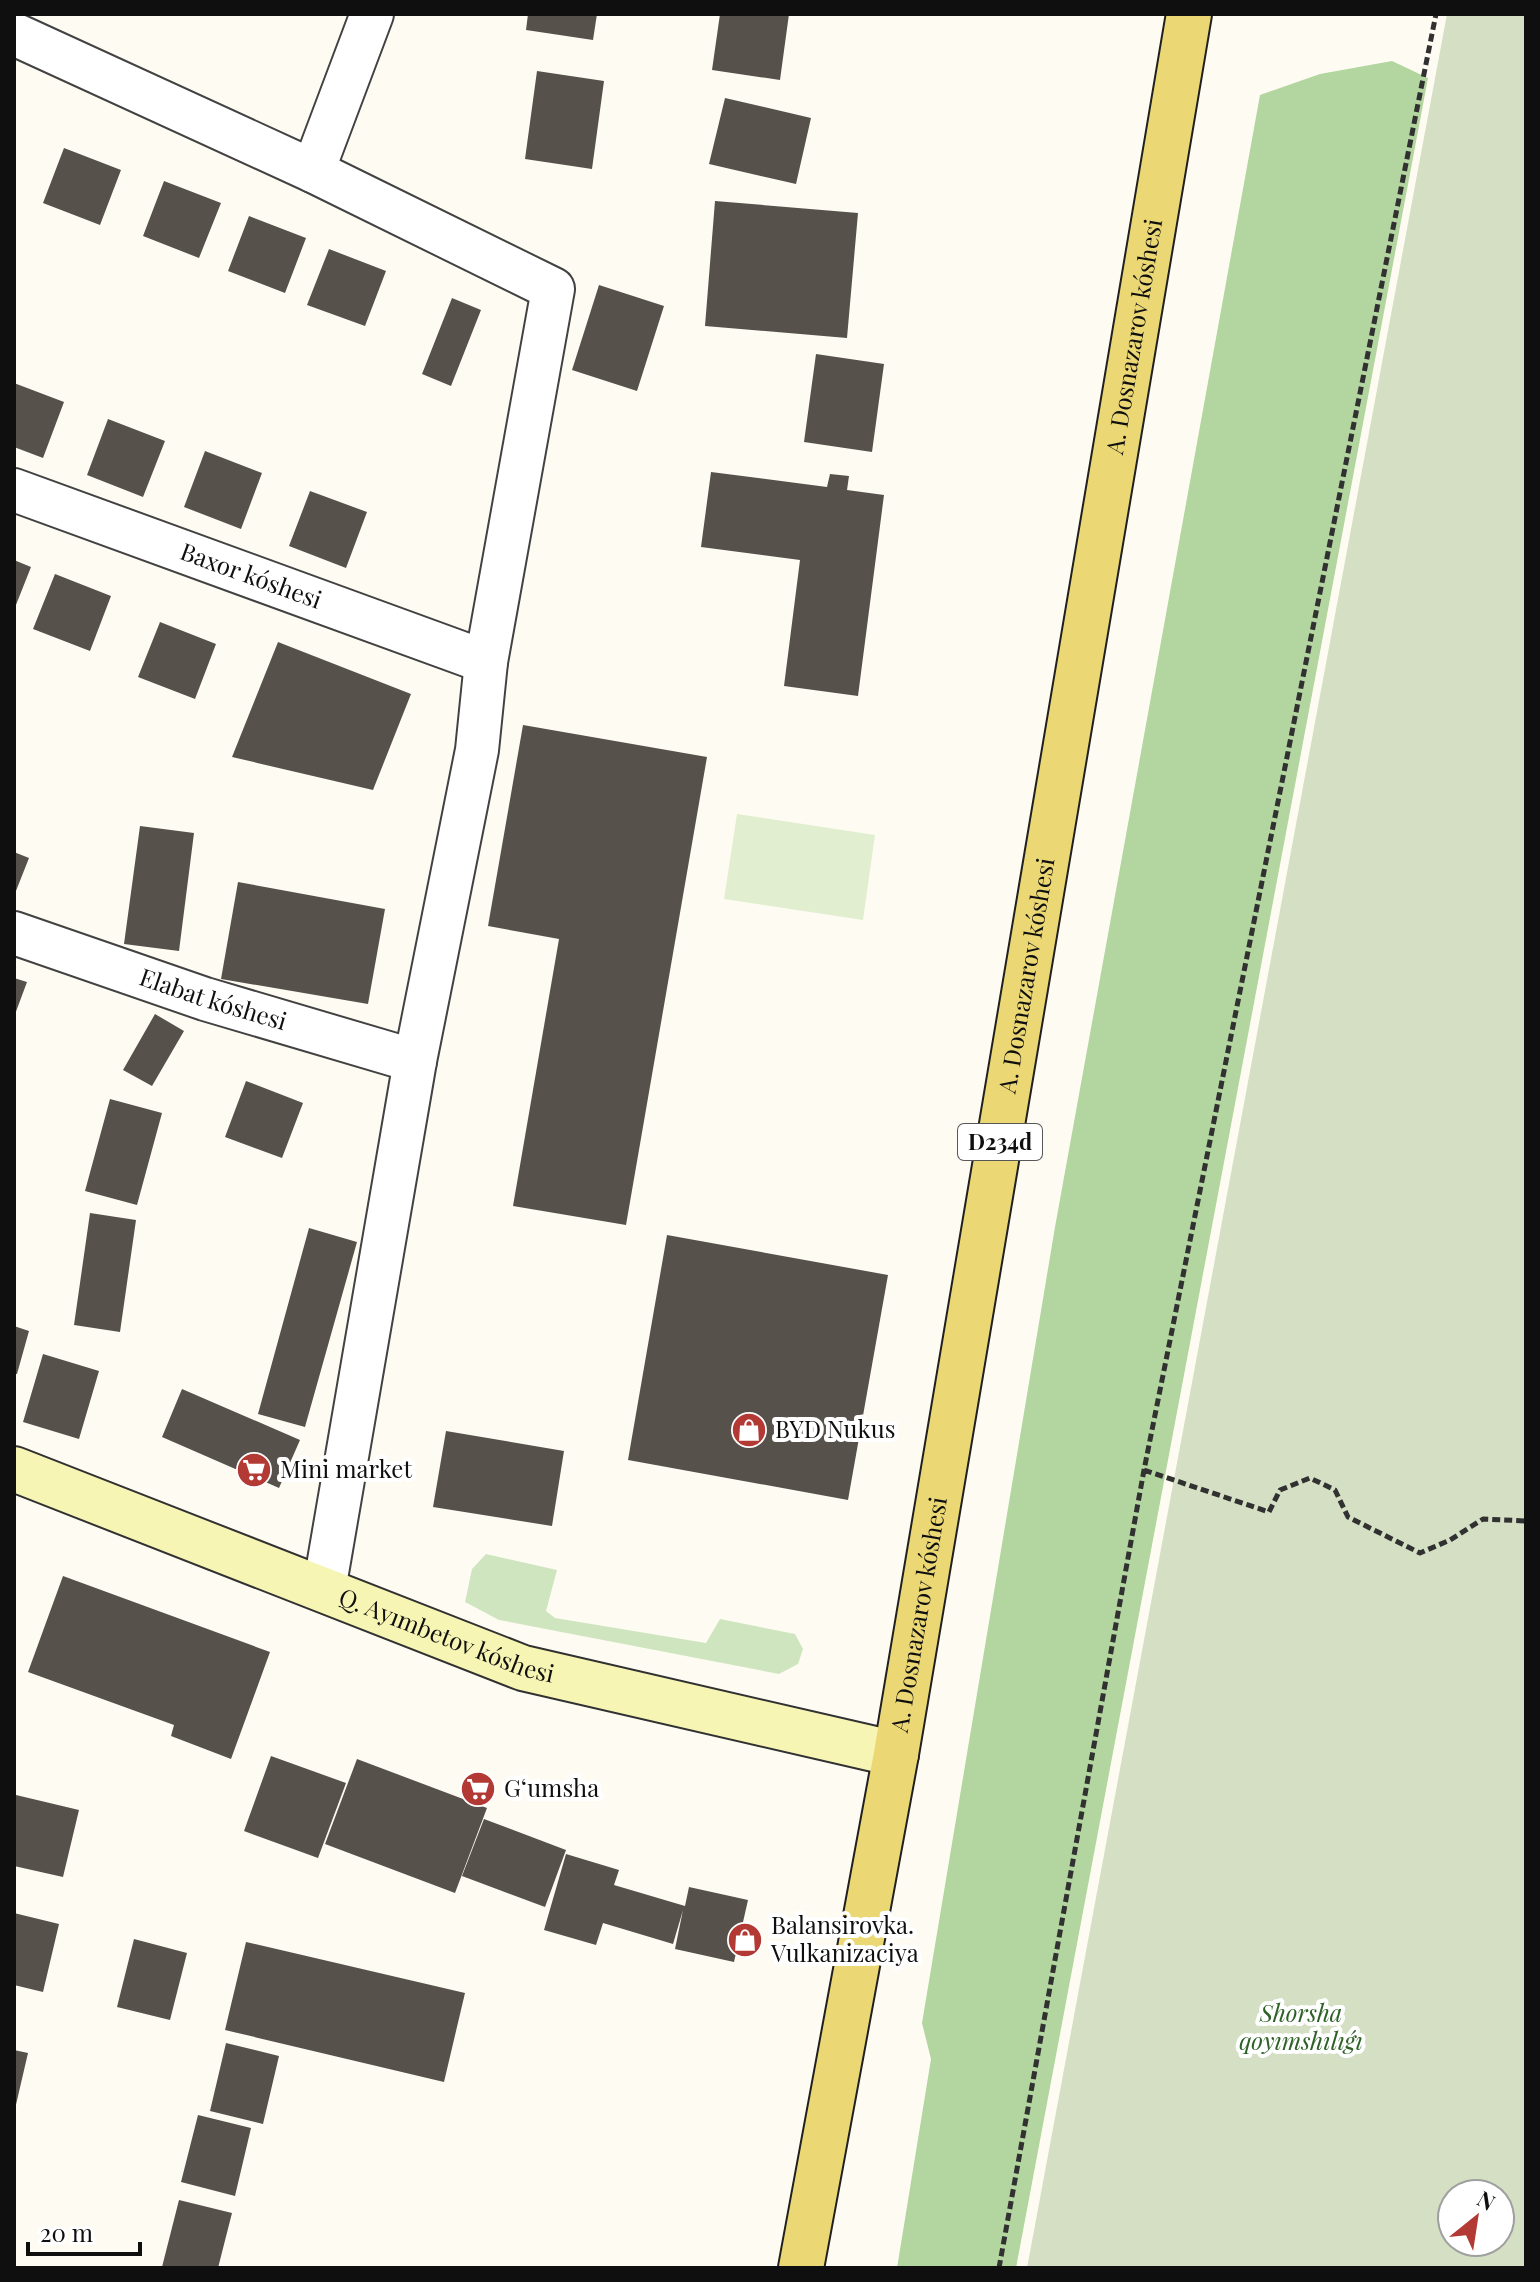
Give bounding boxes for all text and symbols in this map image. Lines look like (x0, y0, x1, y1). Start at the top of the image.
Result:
street label: A. Dosnazarov kóshesi (1097, 216, 1168, 457)
street label: Baxor kóshesi (176, 534, 326, 615)
street label: A. Dosnazarov kóshesi (989, 855, 1061, 1096)
street label: Elabat kóshesi (136, 960, 291, 1036)
road number: D234d (958, 1124, 1042, 1160)
shop icon: BYD Nukus (730, 1411, 768, 1449)
place label: BYD Nukus (775, 1412, 895, 1444)
supermarket icon: Mini market (235, 1451, 273, 1489)
place label: Mini market (280, 1452, 412, 1484)
street label: A. Dosnazarov kóshesi (882, 1494, 953, 1735)
street label: Q. Ayımbetov kóshesi (335, 1580, 558, 1689)
supermarket icon: Gʻumsha (459, 1770, 497, 1808)
place label: Gʻumsha (504, 1771, 599, 1803)
place label: Balansirovka. Vulkanizaciya (770, 1908, 919, 1968)
shop icon: Balansirovka. Vulkanizaciya (726, 1921, 764, 1959)
park label: Shorsha qoyımshılıǵı (1239, 1996, 1363, 2056)
north arrow (1436, 2178, 1516, 2258)
text: N (1472, 2183, 1501, 2217)
scale bar (28, 2206, 140, 2256)
text: 20 m (40, 2216, 93, 2248)

